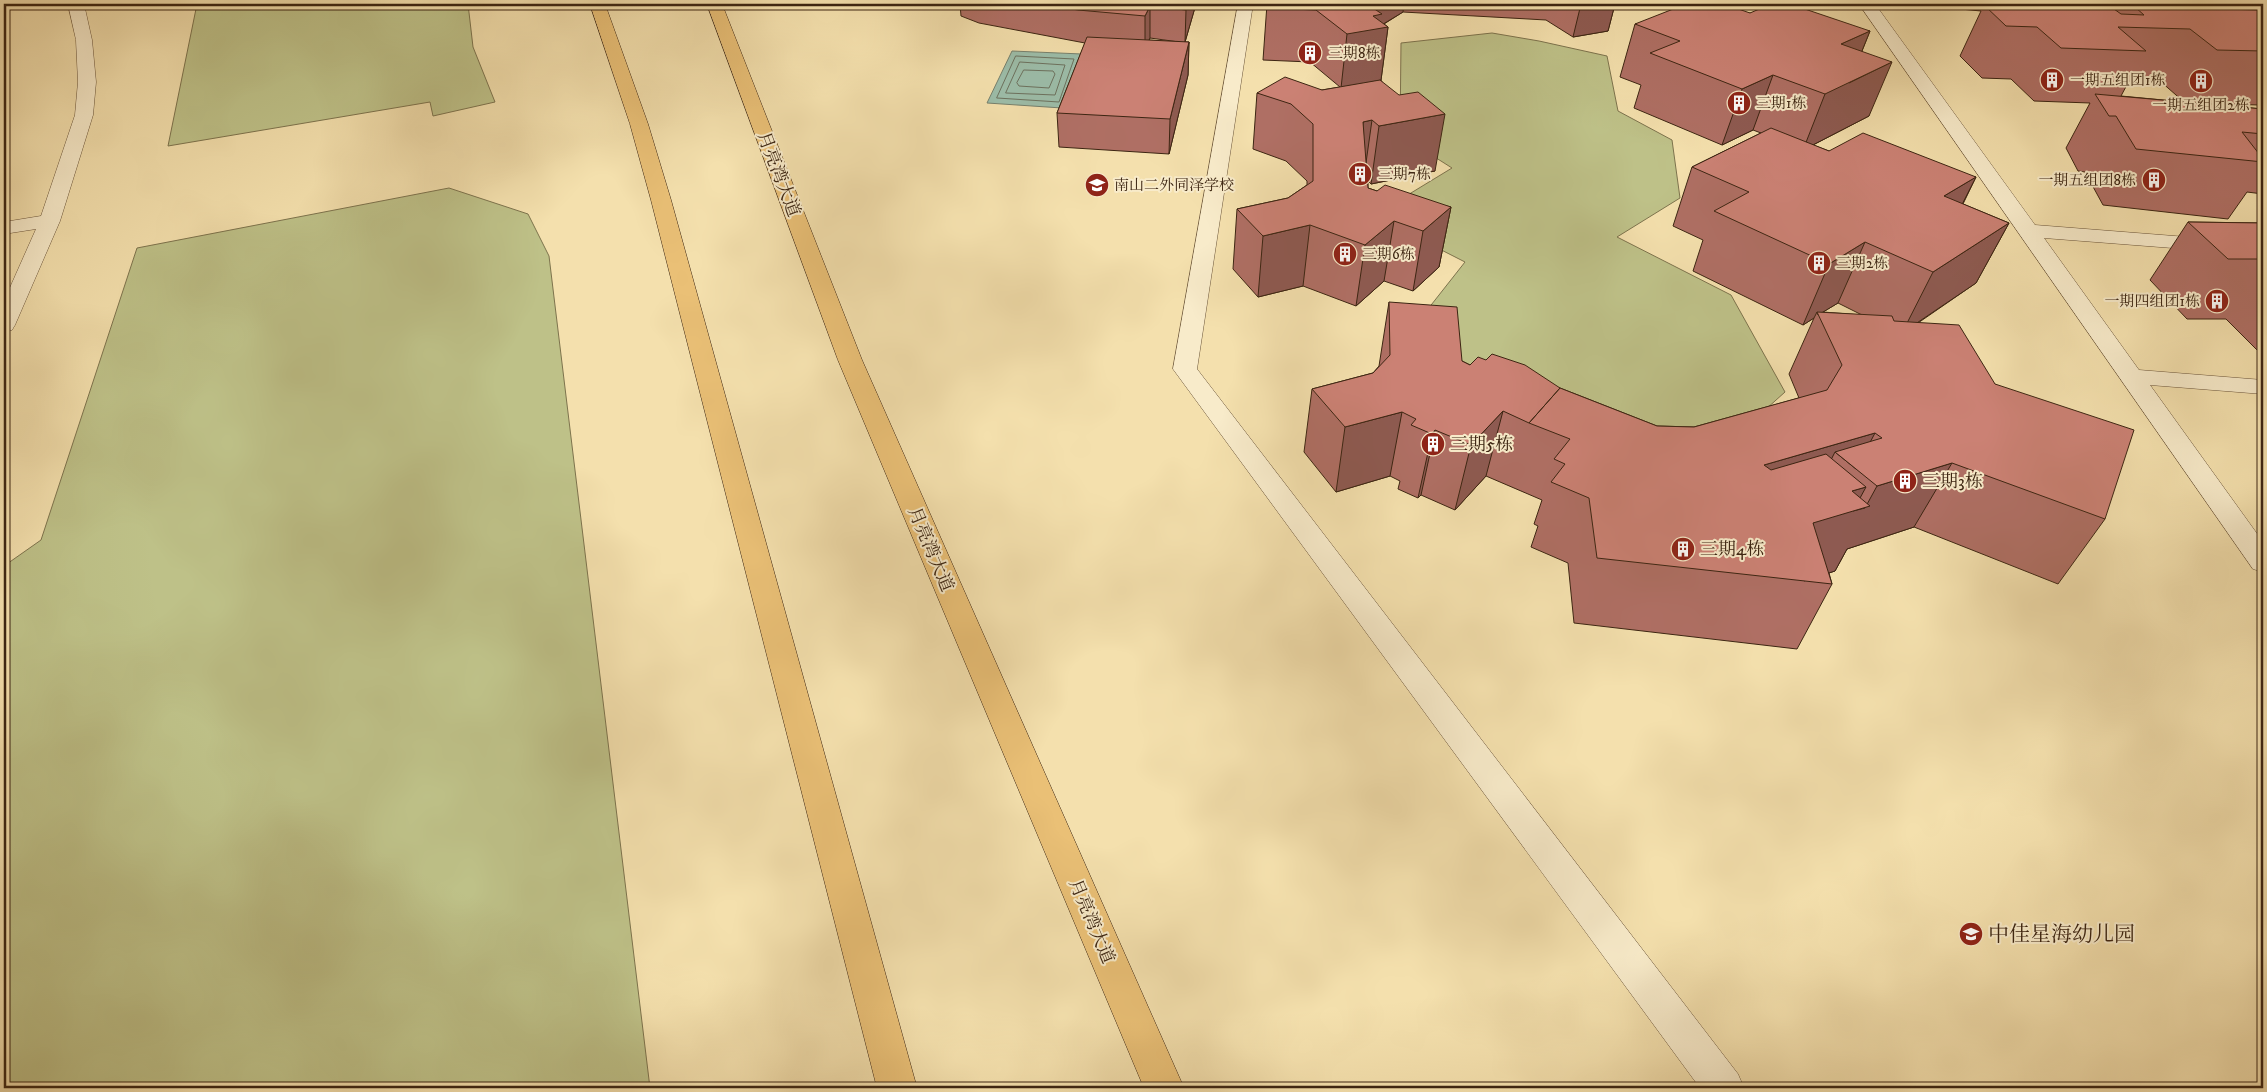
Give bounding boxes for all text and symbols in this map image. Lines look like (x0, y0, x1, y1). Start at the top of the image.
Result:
building icon: 三期8栋 (1297, 40, 1323, 66)
place label: 三期8栋 (1328, 44, 1381, 63)
building icon: 一期五组团1栋 (2039, 67, 2065, 93)
building icon: 一期五组团2栋 (2188, 68, 2214, 94)
place label: 一期五组团1栋 (2070, 71, 2166, 90)
building icon: 三期1栋 (1726, 90, 1752, 116)
place label: 三期1栋 (1756, 94, 1807, 113)
place label: 一期五组团2栋 (2152, 96, 2250, 115)
street label: 月亮湾大道 (752, 128, 804, 220)
building icon: 三期7栋 (1347, 161, 1373, 187)
place label: 三期7栋 (1378, 165, 1431, 184)
building icon: 一期五组团8栋 (2141, 167, 2167, 193)
place label: 一期五组团8栋 (2038, 171, 2136, 190)
school or university icon: 南山二外同泽学校 (1084, 172, 1110, 198)
place label: 南山二外同泽学校 (1114, 176, 1234, 195)
building icon: 三期6栋 (1332, 241, 1358, 267)
place label: 三期6栋 (1362, 245, 1415, 264)
building icon: 三期2栋 (1806, 250, 1832, 276)
place label: 三期2栋 (1836, 254, 1888, 273)
building icon: 一期四组团1栋 (2204, 288, 2230, 314)
place label: 一期四组团1栋 (2104, 292, 2200, 311)
building icon: 三期5栋 (1420, 431, 1446, 457)
place label: 三期5栋 (1450, 434, 1513, 456)
building icon: 三期3栋 (1892, 468, 1918, 494)
place label: 三期3栋 (1922, 471, 1983, 493)
street label: 月亮湾大道 (902, 504, 958, 595)
building icon: 三期4栋 (1670, 536, 1696, 562)
place label: 三期4栋 (1700, 539, 1764, 561)
street label: 月亮湾大道 (1063, 876, 1119, 967)
school or university icon: 中佳星海幼儿园 (1958, 921, 1984, 947)
place label: 中佳星海幼儿园 (1988, 922, 2135, 948)

